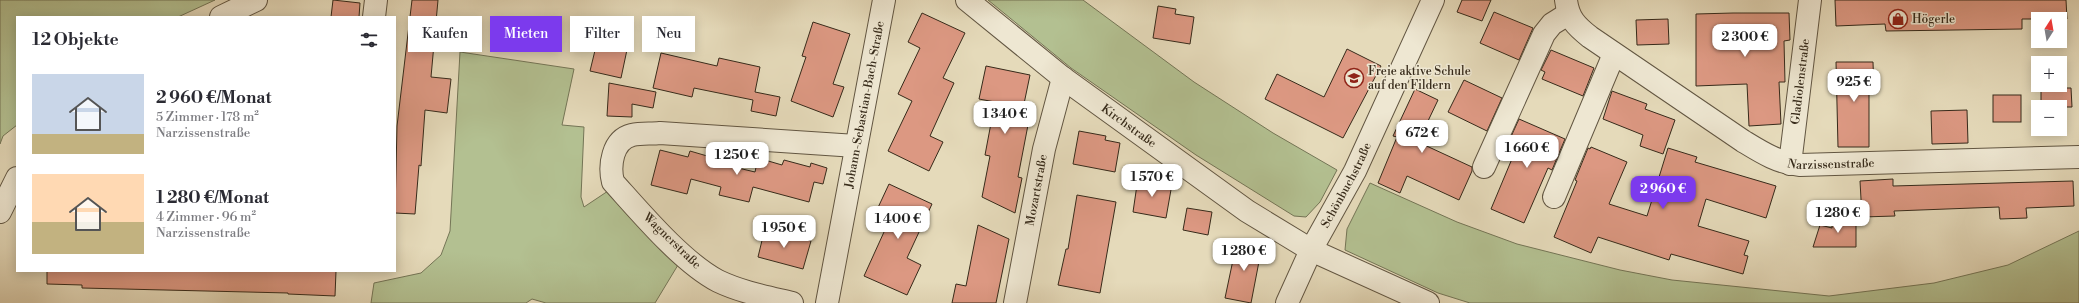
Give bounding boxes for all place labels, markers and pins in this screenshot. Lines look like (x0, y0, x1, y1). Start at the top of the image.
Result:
shop icon: Högerle (1887, 8, 1909, 30)
place label: Högerle (1912, 12, 1955, 27)
pin: 2 300 € (1708, 24, 1782, 58)
place label: Freie aktive Schule auf den Fildern (1368, 64, 1471, 93)
school or university icon: Freie aktive Schule auf den Fildern (1343, 67, 1365, 89)
pin: 925 € (1826, 69, 1882, 103)
pin: 1 340 € (968, 101, 1042, 135)
pin: 672 € (1394, 120, 1450, 154)
pin: 1 660 € (1490, 135, 1564, 169)
pin: 1 250 € (700, 142, 774, 176)
pin: 1 570 € (1115, 164, 1189, 198)
pin: 2 960 € (1626, 176, 1700, 210)
pin: 1 280 € (1801, 200, 1875, 234)
pin: 1 400 € (861, 206, 935, 240)
pin: 1 950 € (747, 215, 821, 249)
pin: 1 280 € (1207, 238, 1281, 272)

